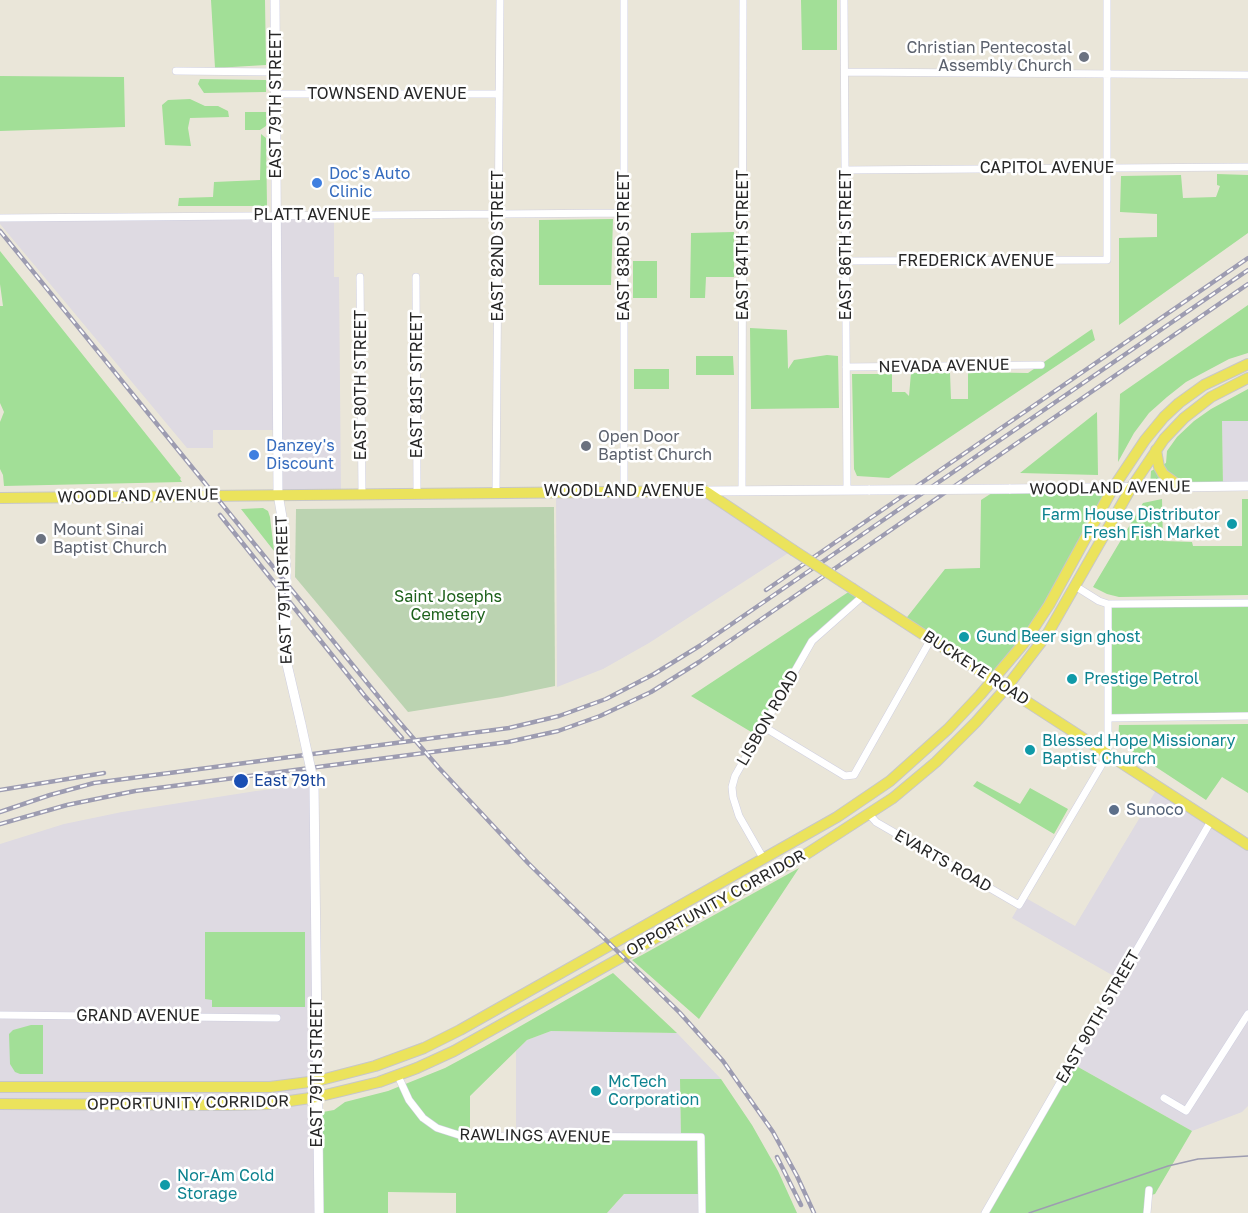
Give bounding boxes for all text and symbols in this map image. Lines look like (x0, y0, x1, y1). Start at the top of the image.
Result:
street label: EAST 79TH STREET (266, 29, 286, 179)
place label: Christian Pentecostal Assembly Church (906, 38, 1072, 76)
marker: Christian Pentecostal Assembly Church (1077, 50, 1091, 64)
street label: TOWNSEND AVENUE (307, 84, 467, 104)
street label: CAPITOL AVENUE (980, 158, 1114, 178)
place label: Doc's Auto Clinic (329, 164, 410, 202)
street label: EAST 82ND STREET (488, 170, 508, 322)
street label: EAST 84TH STREET (733, 170, 753, 320)
street label: EAST 86TH STREET (836, 170, 856, 320)
street label: EAST 83RD STREET (614, 171, 634, 321)
marker: Doc's Auto Clinic (310, 176, 324, 190)
street label: PLATT AVENUE (253, 205, 371, 225)
street label: FREDERICK AVENUE (898, 251, 1054, 271)
street label: EAST 80TH STREET (351, 310, 371, 460)
street label: EAST 81ST STREET (407, 312, 427, 458)
street label: NEVADA AVENUE (878, 355, 1010, 377)
place label: Open Door Baptist Church (598, 427, 712, 465)
place label: Danzey's Discount (266, 436, 335, 474)
marker: Open Door Baptist Church (579, 439, 593, 453)
marker: Danzey's Discount (247, 448, 261, 462)
street label: WOODLAND AVENUE (1029, 477, 1191, 499)
street label: WOODLAND AVENUE (543, 481, 705, 501)
street label: WOODLAND AVENUE (57, 485, 219, 507)
place label: Farm House Distributor Fresh Fish Market (1042, 505, 1220, 543)
street label: EAST 79TH STREET (272, 515, 296, 665)
marker: Farm House Distributor Fresh Fish Market (1225, 517, 1239, 531)
place label: Mount Sinai Baptist Church (53, 520, 167, 558)
marker: Mount Sinai Baptist Church (34, 532, 48, 546)
park label: Saint Josephs Cemetery (394, 587, 502, 625)
street label: BUCKEYE ROAD (919, 627, 1033, 709)
place label: Gund Beer sign ghost (976, 627, 1141, 647)
marker: Gund Beer sign ghost (957, 630, 971, 644)
street label: LISBON ROAD (733, 667, 803, 769)
place label: Prestige Petrol (1084, 669, 1199, 689)
marker: Prestige Petrol (1065, 672, 1079, 686)
place label: Blessed Hope Missionary Baptist Church (1042, 731, 1235, 769)
marker: Blessed Hope Missionary Baptist Church (1023, 743, 1037, 757)
place label: East 79th (254, 771, 326, 791)
marker: East 79th (232, 772, 250, 790)
place label: Sunoco (1126, 800, 1184, 820)
marker: Sunoco (1107, 803, 1121, 817)
street label: EVARTS ROAD (891, 825, 995, 897)
street label: OPPORTUNITY CORRIDOR (623, 846, 809, 960)
street label: EAST 90TH STREET (1052, 947, 1144, 1087)
street label: EAST 79TH STREET (307, 998, 327, 1148)
street label: GRAND AVENUE (76, 1006, 200, 1026)
place label: McTech Corporation (608, 1072, 699, 1110)
marker: McTech Corporation (589, 1084, 603, 1098)
street label: OPPORTUNITY CORRIDOR (87, 1092, 289, 1114)
street label: RAWLINGS AVENUE (459, 1125, 611, 1147)
place label: Nor-Am Cold Storage (177, 1166, 274, 1204)
marker: Nor-Am Cold Storage (158, 1178, 172, 1192)

